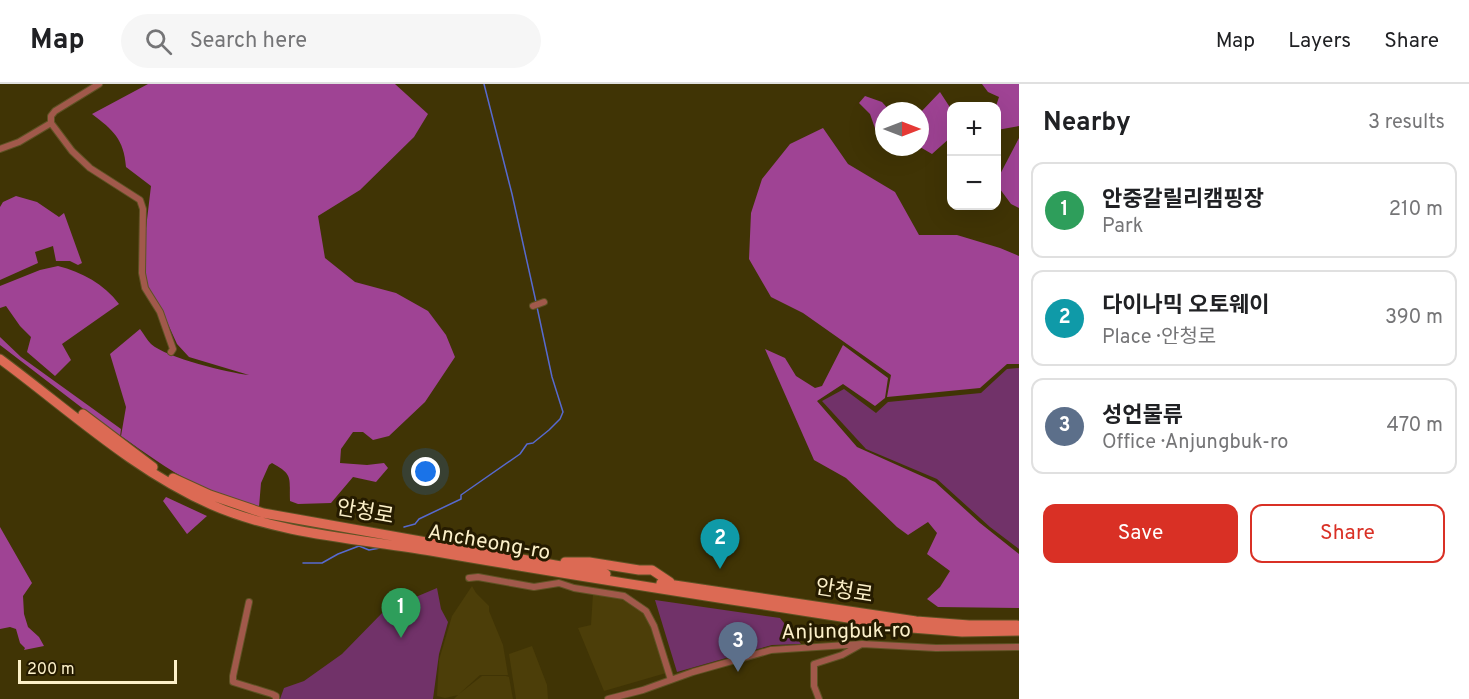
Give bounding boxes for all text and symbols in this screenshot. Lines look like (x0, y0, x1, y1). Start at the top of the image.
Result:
search box (121, 14, 541, 68)
text: Map (30, 23, 85, 59)
icon: search (142, 25, 175, 58)
text: Search here (190, 28, 307, 55)
text: Map (1216, 28, 1255, 55)
text: Layers (1288, 28, 1351, 55)
text: Share (1384, 28, 1439, 55)
north arrow (875, 102, 929, 156)
map controls (947, 102, 1001, 210)
button: + (947, 102, 1001, 156)
text: Nearby (1043, 107, 1131, 140)
text: 3 results (1368, 110, 1445, 136)
button: − (947, 156, 1001, 210)
text: 안중갈릴리캠핑장 (1102, 187, 1264, 214)
text: 1 (1061, 197, 1069, 223)
text: 210 m (1389, 197, 1443, 223)
text: Park (1102, 214, 1143, 240)
text: 다이나믹 오토웨이 (1102, 293, 1269, 320)
text: 2 (1058, 305, 1071, 331)
text: 390 m (1385, 305, 1443, 331)
text: Place · 안청로 (1102, 325, 1216, 351)
text: 성언물류 (1102, 403, 1183, 430)
text: 3 (1059, 413, 1071, 439)
text: 470 m (1386, 413, 1443, 439)
text: Office · Anjungbuk-ro (1102, 430, 1288, 456)
your location (411, 457, 440, 486)
street label: 안청로 (334, 495, 396, 531)
button: Save (1043, 504, 1238, 563)
button: Share (1250, 504, 1445, 563)
street label: Ancheong-ro (426, 519, 552, 567)
pin: 2 (700, 520, 740, 569)
street label: 안청로 (813, 574, 875, 610)
pin: 1 (382, 588, 420, 638)
street label: Anjungbuk-ro (781, 617, 911, 647)
pin: 3 (718, 622, 758, 672)
scale bar (18, 657, 177, 684)
text: 200 m (27, 660, 75, 680)

